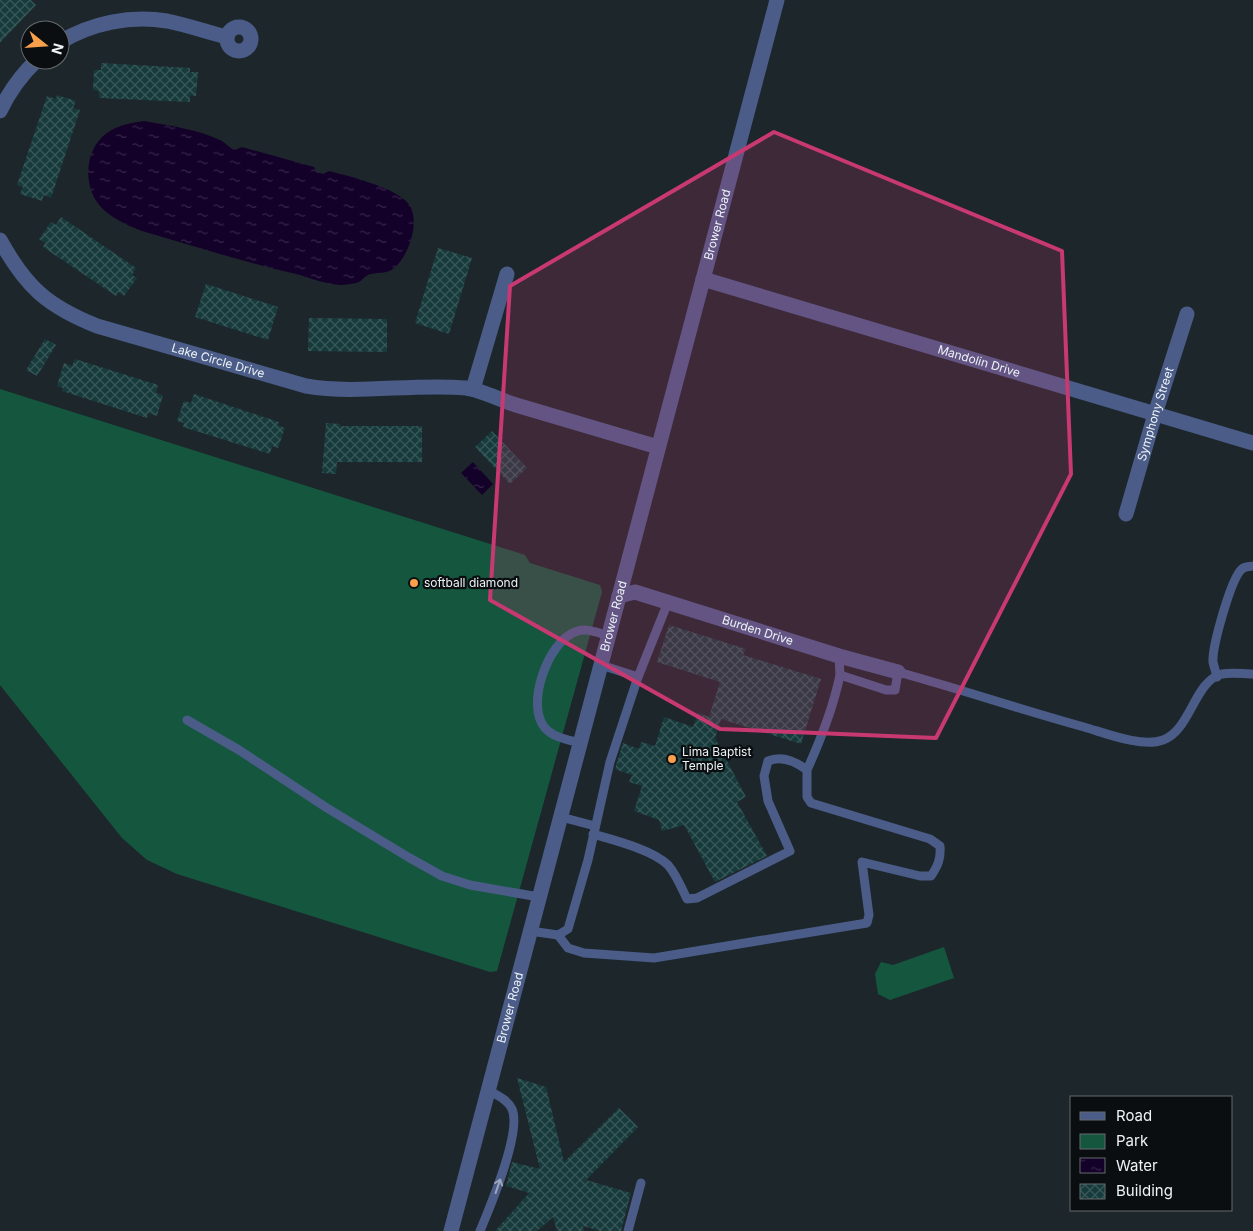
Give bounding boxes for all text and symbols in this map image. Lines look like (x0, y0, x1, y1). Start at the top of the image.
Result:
north arrow (20, 20, 70, 70)
text: N (48, 41, 68, 57)
street label: Brower Road (700, 188, 734, 262)
street label: Lake Circle Drive (170, 340, 266, 381)
street label: Mandolin Drive (936, 341, 1022, 380)
street label: Symphony Street (1134, 365, 1177, 463)
place label: softball diamond (424, 575, 518, 590)
marker: softball diamond (408, 577, 420, 589)
street label: Brower Road (597, 579, 630, 653)
street label: Burden Drive (720, 612, 795, 648)
place label: Lima Baptist Temple (682, 744, 751, 773)
marker: Lima Baptist Temple (666, 753, 678, 765)
street label: Brower Road (493, 971, 526, 1045)
legend (1070, 1096, 1233, 1211)
text: Road (1116, 1106, 1152, 1125)
text: Park (1116, 1131, 1149, 1150)
text: Water (1116, 1156, 1158, 1175)
one-way arrow (494, 1178, 503, 1194)
text: Building (1116, 1181, 1173, 1200)

